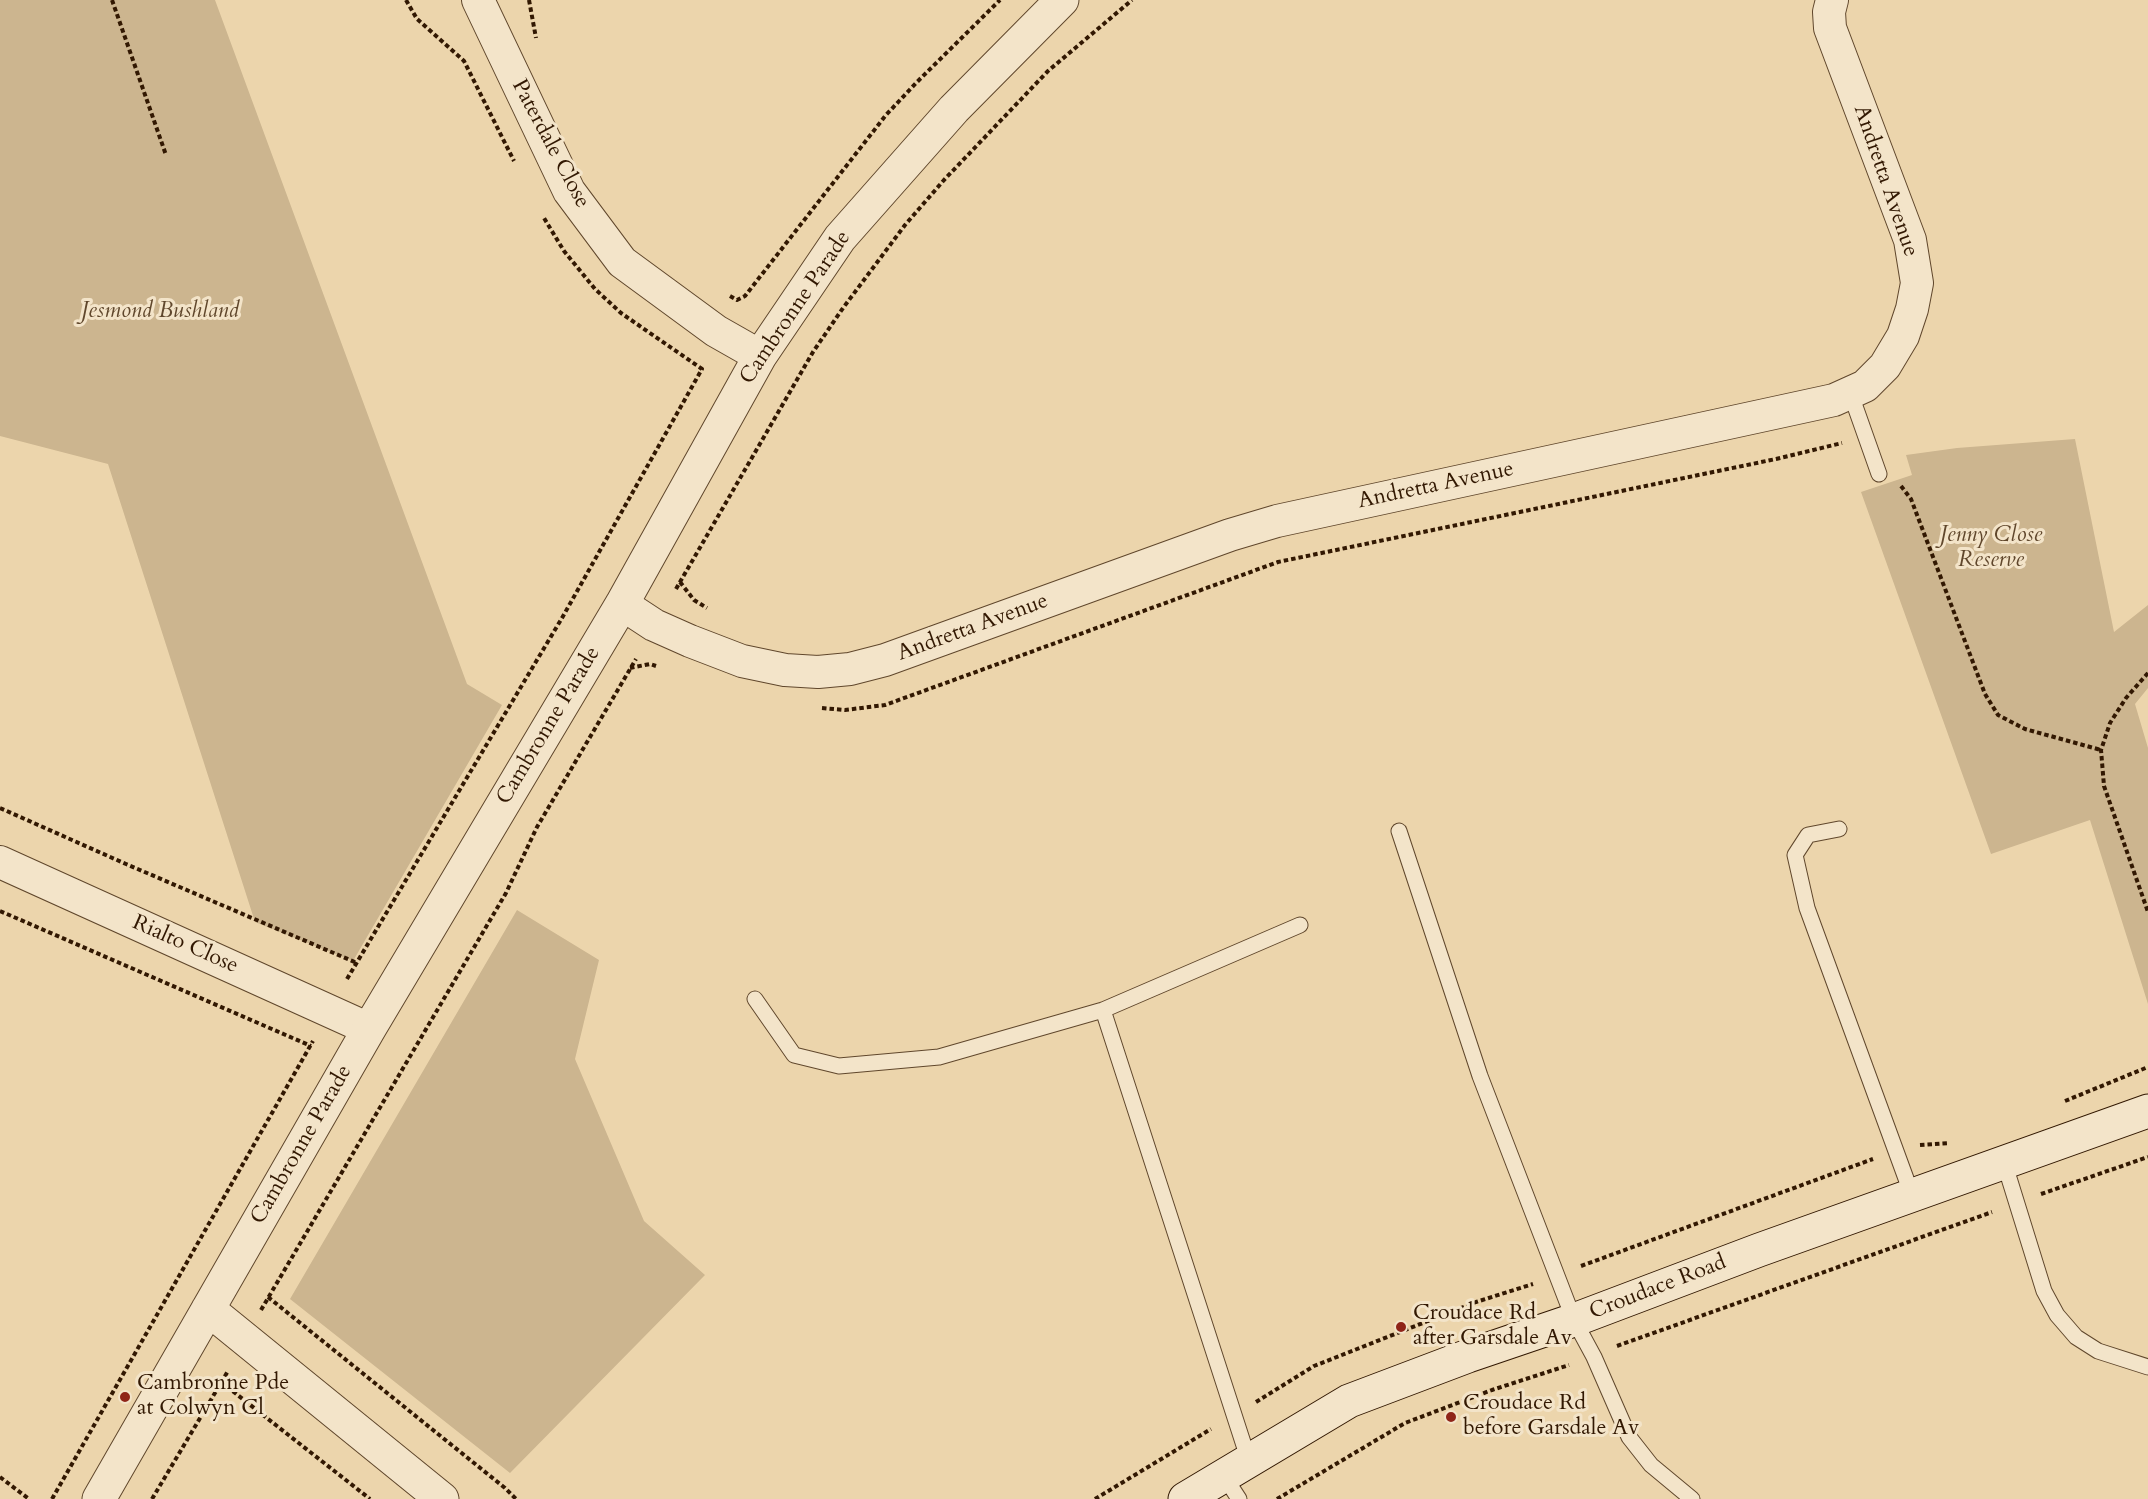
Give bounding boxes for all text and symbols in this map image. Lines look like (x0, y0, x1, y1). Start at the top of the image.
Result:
street label: Paterdale Close (505, 75, 595, 213)
street label: Andretta Avenue (1847, 102, 1923, 260)
street label: Cambronne Parade (735, 226, 857, 390)
park label: Jesmond Bushland (81, 299, 239, 325)
street label: Andretta Avenue (1356, 457, 1516, 515)
park label: Jenny Close Reserve (1940, 523, 2042, 574)
street label: Andretta Avenue (894, 588, 1052, 668)
street label: Cambronne Parade (492, 642, 606, 810)
street label: Rialto Close (128, 910, 242, 980)
street label: Cambronne Parade (246, 1061, 358, 1229)
street label: Croudace Road (1586, 1250, 1730, 1326)
place label: Croudace Rd after Garsdale Av (1413, 1301, 1572, 1352)
marker: Croudace Rd after Garsdale Av (1394, 1320, 1408, 1334)
place label: Cambronne Pde at Colwyn Cl (137, 1371, 289, 1422)
marker: Cambronne Pde at Colwyn Cl (118, 1390, 132, 1404)
place label: Croudace Rd before Garsdale Av (1463, 1391, 1639, 1442)
marker: Croudace Rd before Garsdale Av (1444, 1410, 1458, 1424)

